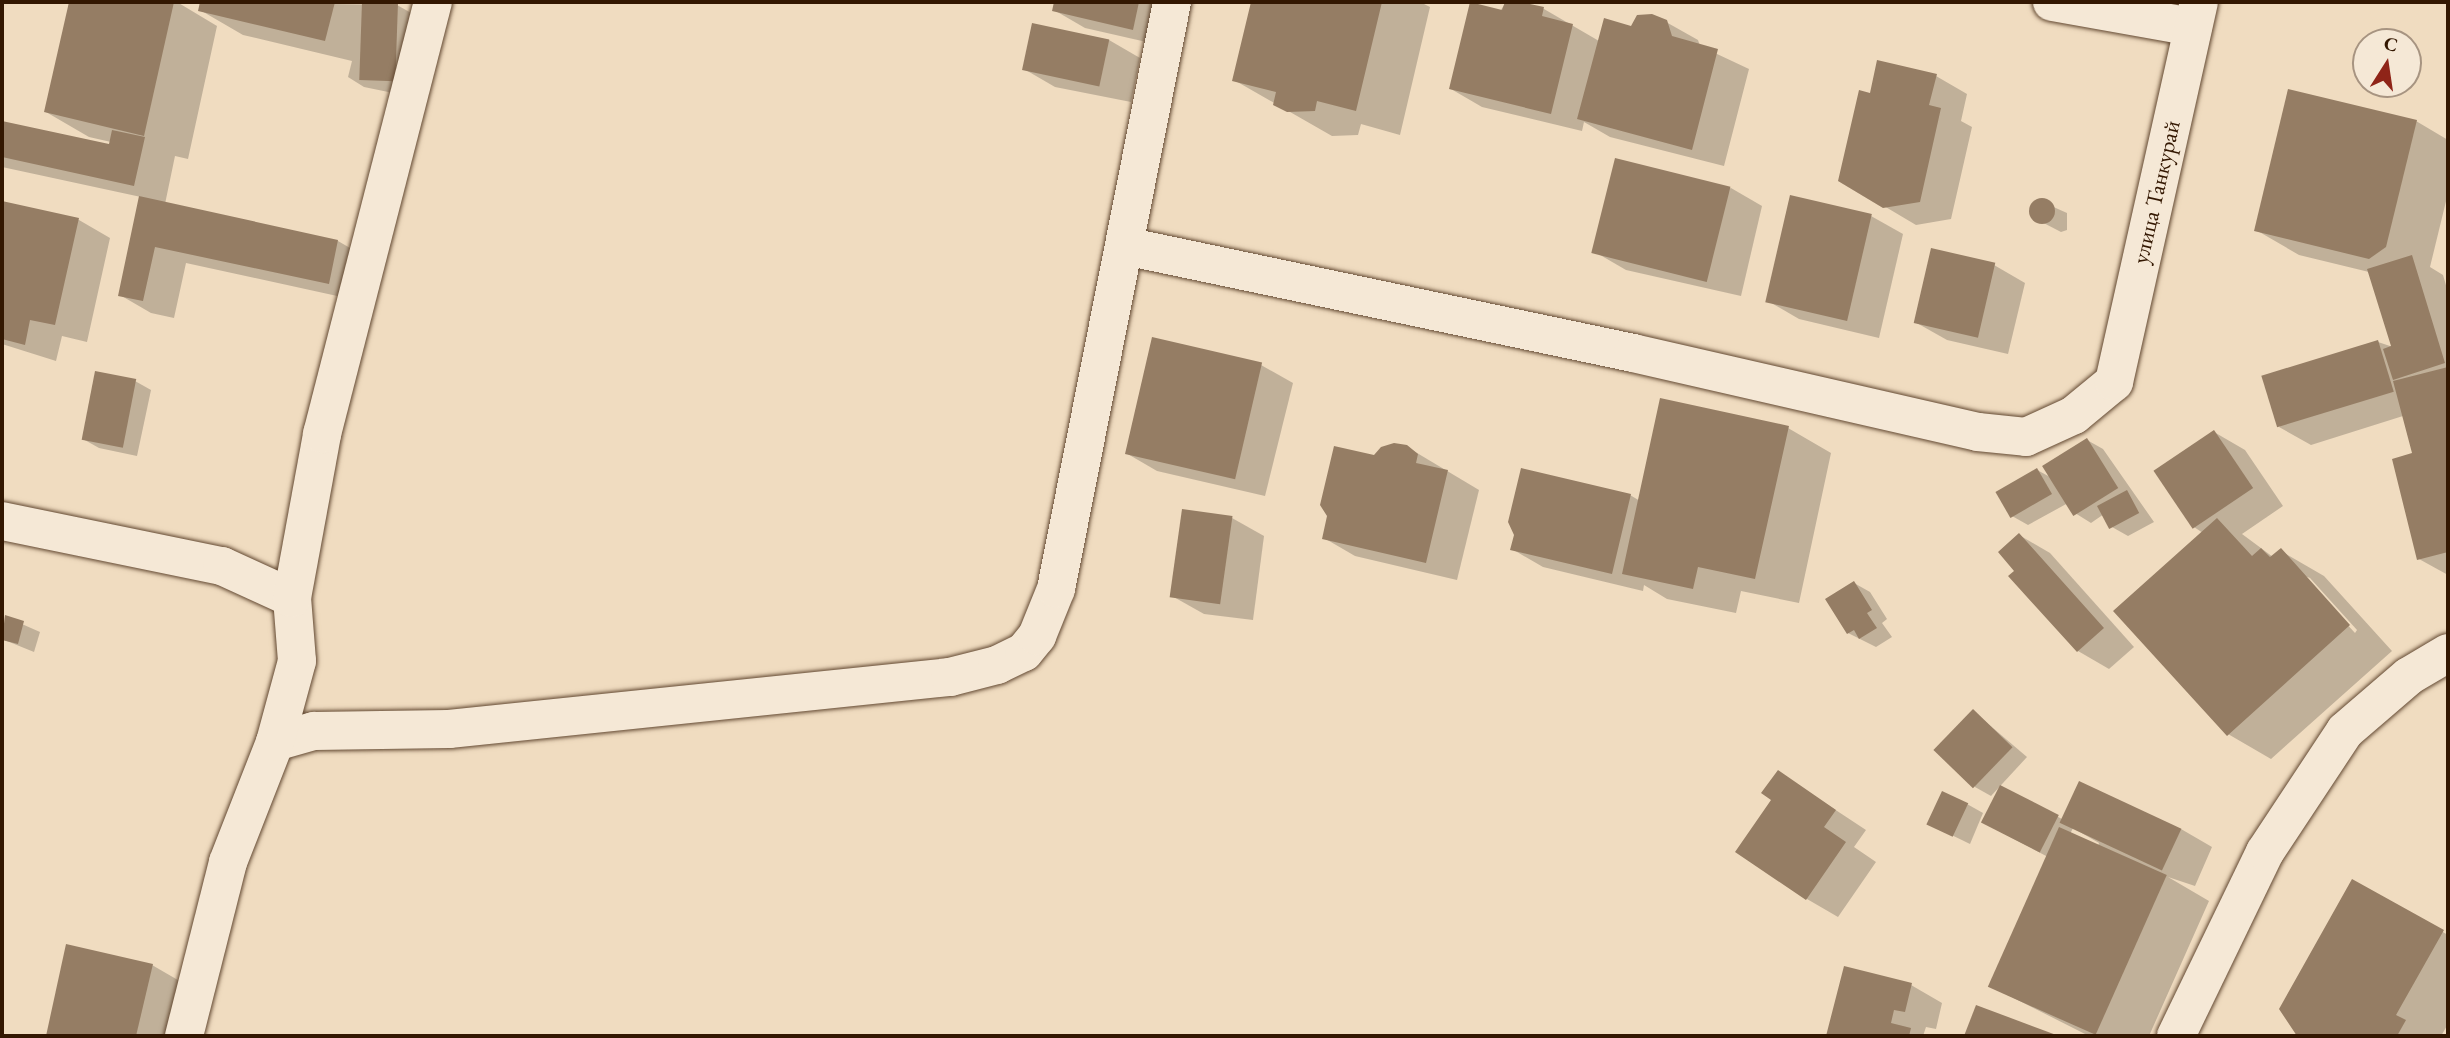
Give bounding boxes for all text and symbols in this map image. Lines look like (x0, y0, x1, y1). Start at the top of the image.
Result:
north arrow (2352, 28, 2422, 98)
text: С (2382, 30, 2400, 58)
street label: улица Танкурай (2126, 118, 2186, 266)

